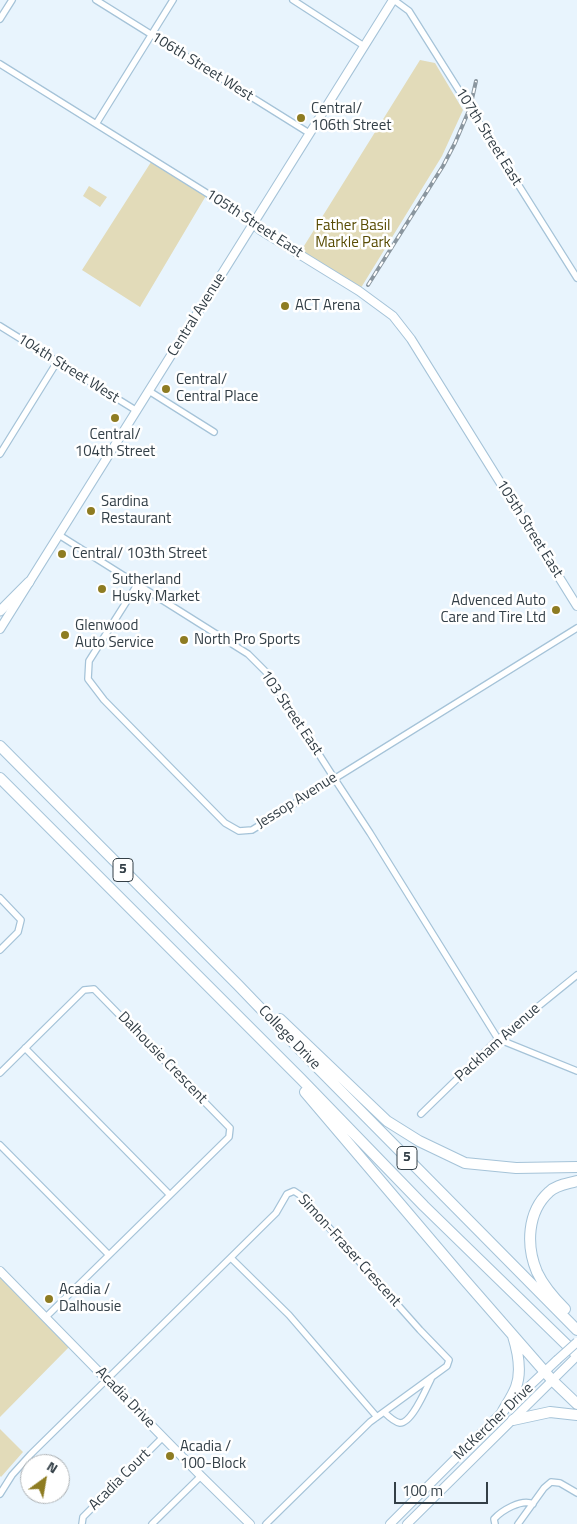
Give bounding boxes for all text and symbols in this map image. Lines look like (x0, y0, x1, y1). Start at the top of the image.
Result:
street label: 106th Street West (148, 28, 256, 106)
street label: 107th Street East (451, 85, 525, 189)
place label: Central/ 106th Street (311, 100, 391, 135)
marker: Central/ 106th Street (295, 112, 307, 124)
street label: 105th Street East (202, 186, 306, 262)
park label: Father Basil Markle Park (315, 217, 391, 252)
street label: Central Avenue (164, 270, 230, 360)
place label: ACT Arena (295, 297, 360, 315)
marker: ACT Arena (279, 300, 291, 312)
street label: 104th Street West (14, 330, 122, 408)
place label: Central/ Central Place (176, 371, 258, 406)
marker: Central/ Central Place (160, 383, 172, 395)
marker: Central/ 104th Street (109, 412, 121, 424)
place label: Central/ 104th Street (75, 426, 155, 461)
street label: 105th Street East (492, 477, 566, 581)
place label: Sardina Restaurant (101, 493, 171, 528)
marker: Sardina Restaurant (85, 505, 97, 517)
place label: Central/ 103th Street (72, 545, 207, 563)
marker: Central/ 103th Street (56, 548, 68, 560)
place label: Sutherland Husky Market (112, 571, 200, 606)
marker: Sutherland Husky Market (96, 583, 108, 595)
place label: Advenced Auto Care and Tire Ltd (440, 592, 546, 627)
marker: Advenced Auto Care and Tire Ltd (550, 604, 562, 616)
place label: Glenwood Auto Service (75, 617, 154, 652)
marker: Glenwood Auto Service (59, 629, 71, 641)
place label: North Pro Sports (194, 631, 300, 649)
marker: North Pro Sports (178, 634, 190, 646)
street label: 103 Street East (256, 667, 326, 759)
street label: Jessop Avenue (253, 769, 341, 833)
road number: 5 (113, 858, 133, 882)
street label: Packham Avenue (452, 1000, 544, 1086)
street label: College Drive (254, 1002, 324, 1074)
street label: Dalhousie Crescent (114, 1008, 210, 1108)
road number: 5 (397, 1146, 417, 1170)
street label: Simon-Fraser Crescent (294, 1191, 404, 1311)
place label: Acadia / Dalhousie (59, 1281, 121, 1316)
marker: Acadia / Dalhousie (43, 1293, 55, 1305)
street label: Acadia Drive (92, 1364, 158, 1432)
street label: McKercher Drive (451, 1380, 537, 1464)
place label: Acadia / 100-Block (180, 1438, 246, 1473)
street label: Acadia Court (86, 1446, 154, 1514)
marker: Acadia / 100-Block (164, 1450, 176, 1462)
north arrow (20, 1454, 70, 1504)
text: N (43, 1455, 62, 1478)
scale bar (397, 1472, 491, 1504)
text: 100 m (402, 1479, 443, 1502)

